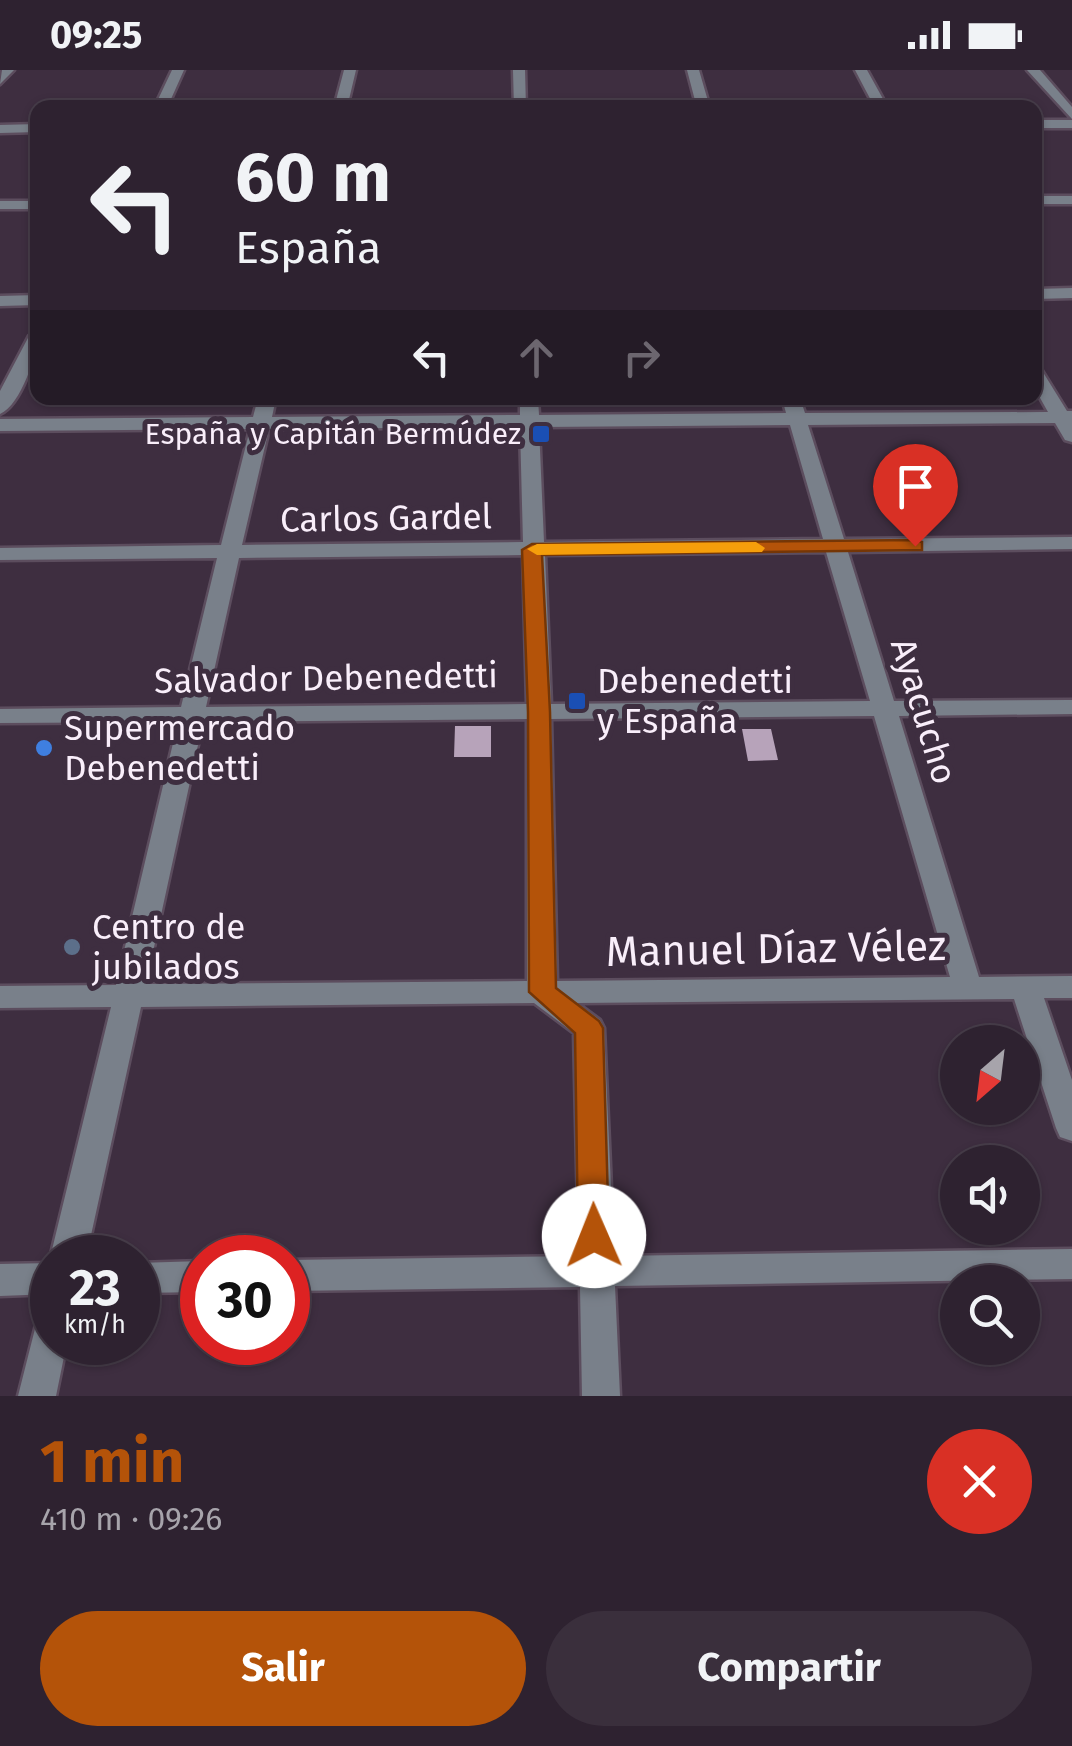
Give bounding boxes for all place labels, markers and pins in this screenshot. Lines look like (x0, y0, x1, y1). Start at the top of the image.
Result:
place label: España y Capitán Bermúdez (145, 416, 521, 452)
marker: España y Capitán Bermúdez (530, 423, 552, 445)
pin (873, 444, 958, 547)
place label: Debenedetti y España (597, 660, 793, 742)
marker: Debenedetti y España (566, 690, 588, 712)
place label: Supermercado Debenedetti (64, 707, 295, 789)
marker: Supermercado Debenedetti (33, 737, 55, 759)
place label: Centro de jubilados (91, 906, 245, 988)
marker: Centro de jubilados (61, 936, 83, 958)

